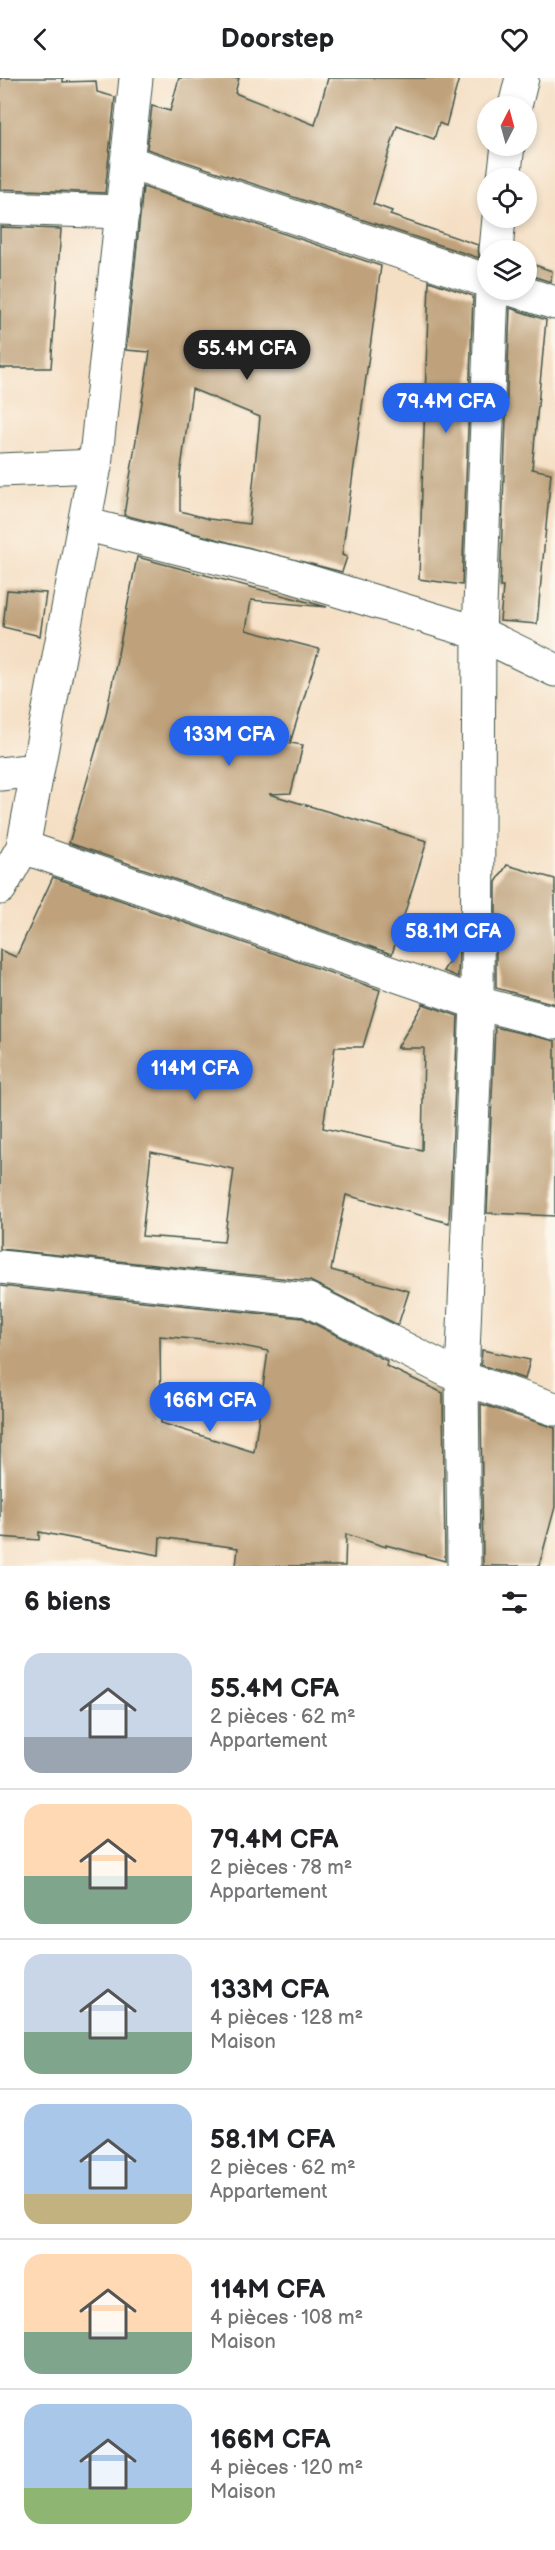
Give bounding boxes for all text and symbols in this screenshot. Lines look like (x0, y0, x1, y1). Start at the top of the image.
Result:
icon: back (24, 23, 57, 56)
text: Doorstep (221, 23, 334, 55)
icon: heart (498, 23, 531, 56)
north arrow (477, 96, 537, 156)
map controls (477, 96, 537, 300)
button: locate (477, 168, 537, 228)
button: layers (477, 240, 537, 300)
pin: 55.4M CFA (178, 330, 316, 381)
text: 55.4M CFA (197, 337, 297, 361)
pin: 79.4M CFA (377, 383, 515, 434)
text: 79.4M CFA (397, 390, 495, 414)
pin: 133M CFA (167, 716, 291, 767)
text: 133M CFA (183, 723, 275, 747)
pin: 58.1M CFA (384, 913, 522, 964)
text: 58.1M CFA (405, 920, 501, 944)
pin: 114M CFA (133, 1050, 257, 1101)
text: 114M CFA (151, 1057, 239, 1081)
pin: 166M CFA (148, 1382, 272, 1433)
text: 166M CFA (164, 1389, 256, 1413)
icon: filters (498, 1586, 531, 1619)
text: 6 biens (24, 1587, 111, 1618)
text: 55.4M CFA (210, 1674, 339, 1705)
icon: home (72, 1677, 144, 1749)
text: 2 pièces · 62 m² (210, 1705, 356, 1729)
text: Appartement (210, 1729, 327, 1753)
text: 79.4M CFA (210, 1825, 338, 1856)
icon: home (72, 1828, 144, 1900)
text: 2 pièces · 78 m² (210, 1856, 353, 1880)
text: Appartement (210, 1880, 327, 1904)
text: 133M CFA (210, 1975, 329, 2006)
icon: home (72, 1978, 144, 2050)
text: 4 pièces · 128 m² (210, 2006, 363, 2030)
text: Maison (210, 2030, 276, 2054)
text: 58.1M CFA (210, 2125, 335, 2156)
icon: home (72, 2128, 144, 2200)
text: 2 pièces · 62 m² (210, 2156, 356, 2180)
text: Appartement (210, 2180, 327, 2204)
text: 114M CFA (210, 2275, 325, 2306)
icon: home (72, 2278, 144, 2350)
text: 4 pièces · 108 m² (210, 2306, 363, 2330)
text: Maison (210, 2330, 276, 2354)
text: 166M CFA (210, 2425, 330, 2456)
icon: home (72, 2428, 144, 2500)
text: 4 pièces · 120 m² (210, 2456, 363, 2480)
text: Maison (210, 2480, 276, 2504)

